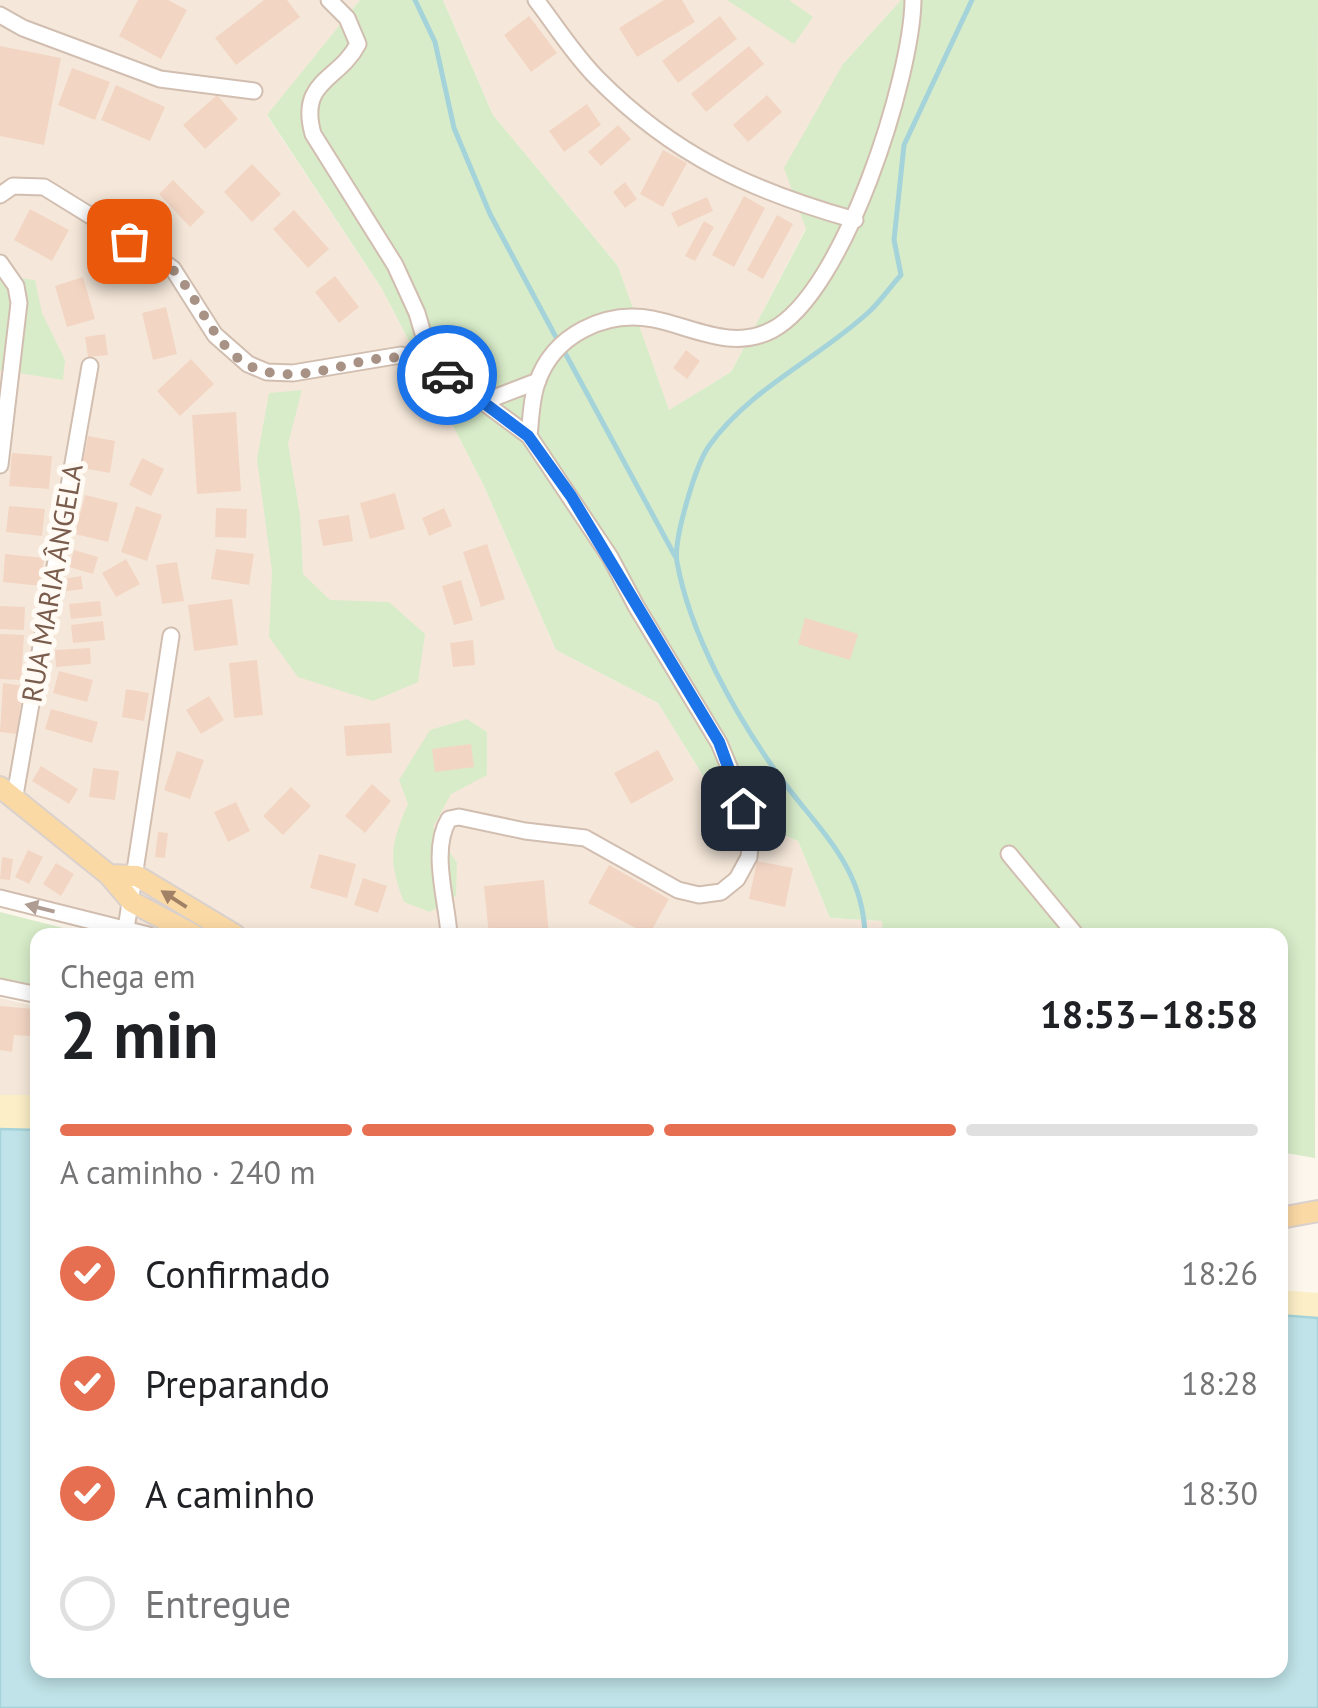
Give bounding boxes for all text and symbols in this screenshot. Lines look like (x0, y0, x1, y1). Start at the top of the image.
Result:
pin (87, 199, 172, 284)
icon: bag (102, 214, 157, 269)
courier (397, 325, 497, 425)
icon: car (420, 348, 475, 403)
street label: RUA MARIA ÂNGELA (12, 460, 91, 705)
pin (701, 766, 786, 851)
icon: home (716, 781, 771, 836)
one-way arrow (160, 890, 188, 908)
one-way arrow (24, 900, 55, 915)
text: Chega em (60, 955, 196, 997)
text: 18:53–18:58 (1040, 989, 1258, 1038)
text: 2 min (60, 992, 219, 1076)
text: A caminho · 240 m (60, 1151, 315, 1193)
icon: check (60, 1246, 115, 1301)
text: Confirmado (145, 1249, 330, 1298)
text: 18:26 (1181, 1252, 1258, 1294)
icon: check (60, 1356, 115, 1411)
text: Preparando (145, 1359, 330, 1408)
text: 18:28 (1181, 1362, 1258, 1404)
icon: check (60, 1466, 115, 1521)
text: A caminho (145, 1469, 315, 1518)
text: 18:30 (1181, 1472, 1258, 1514)
text: Entregue (145, 1579, 291, 1628)

